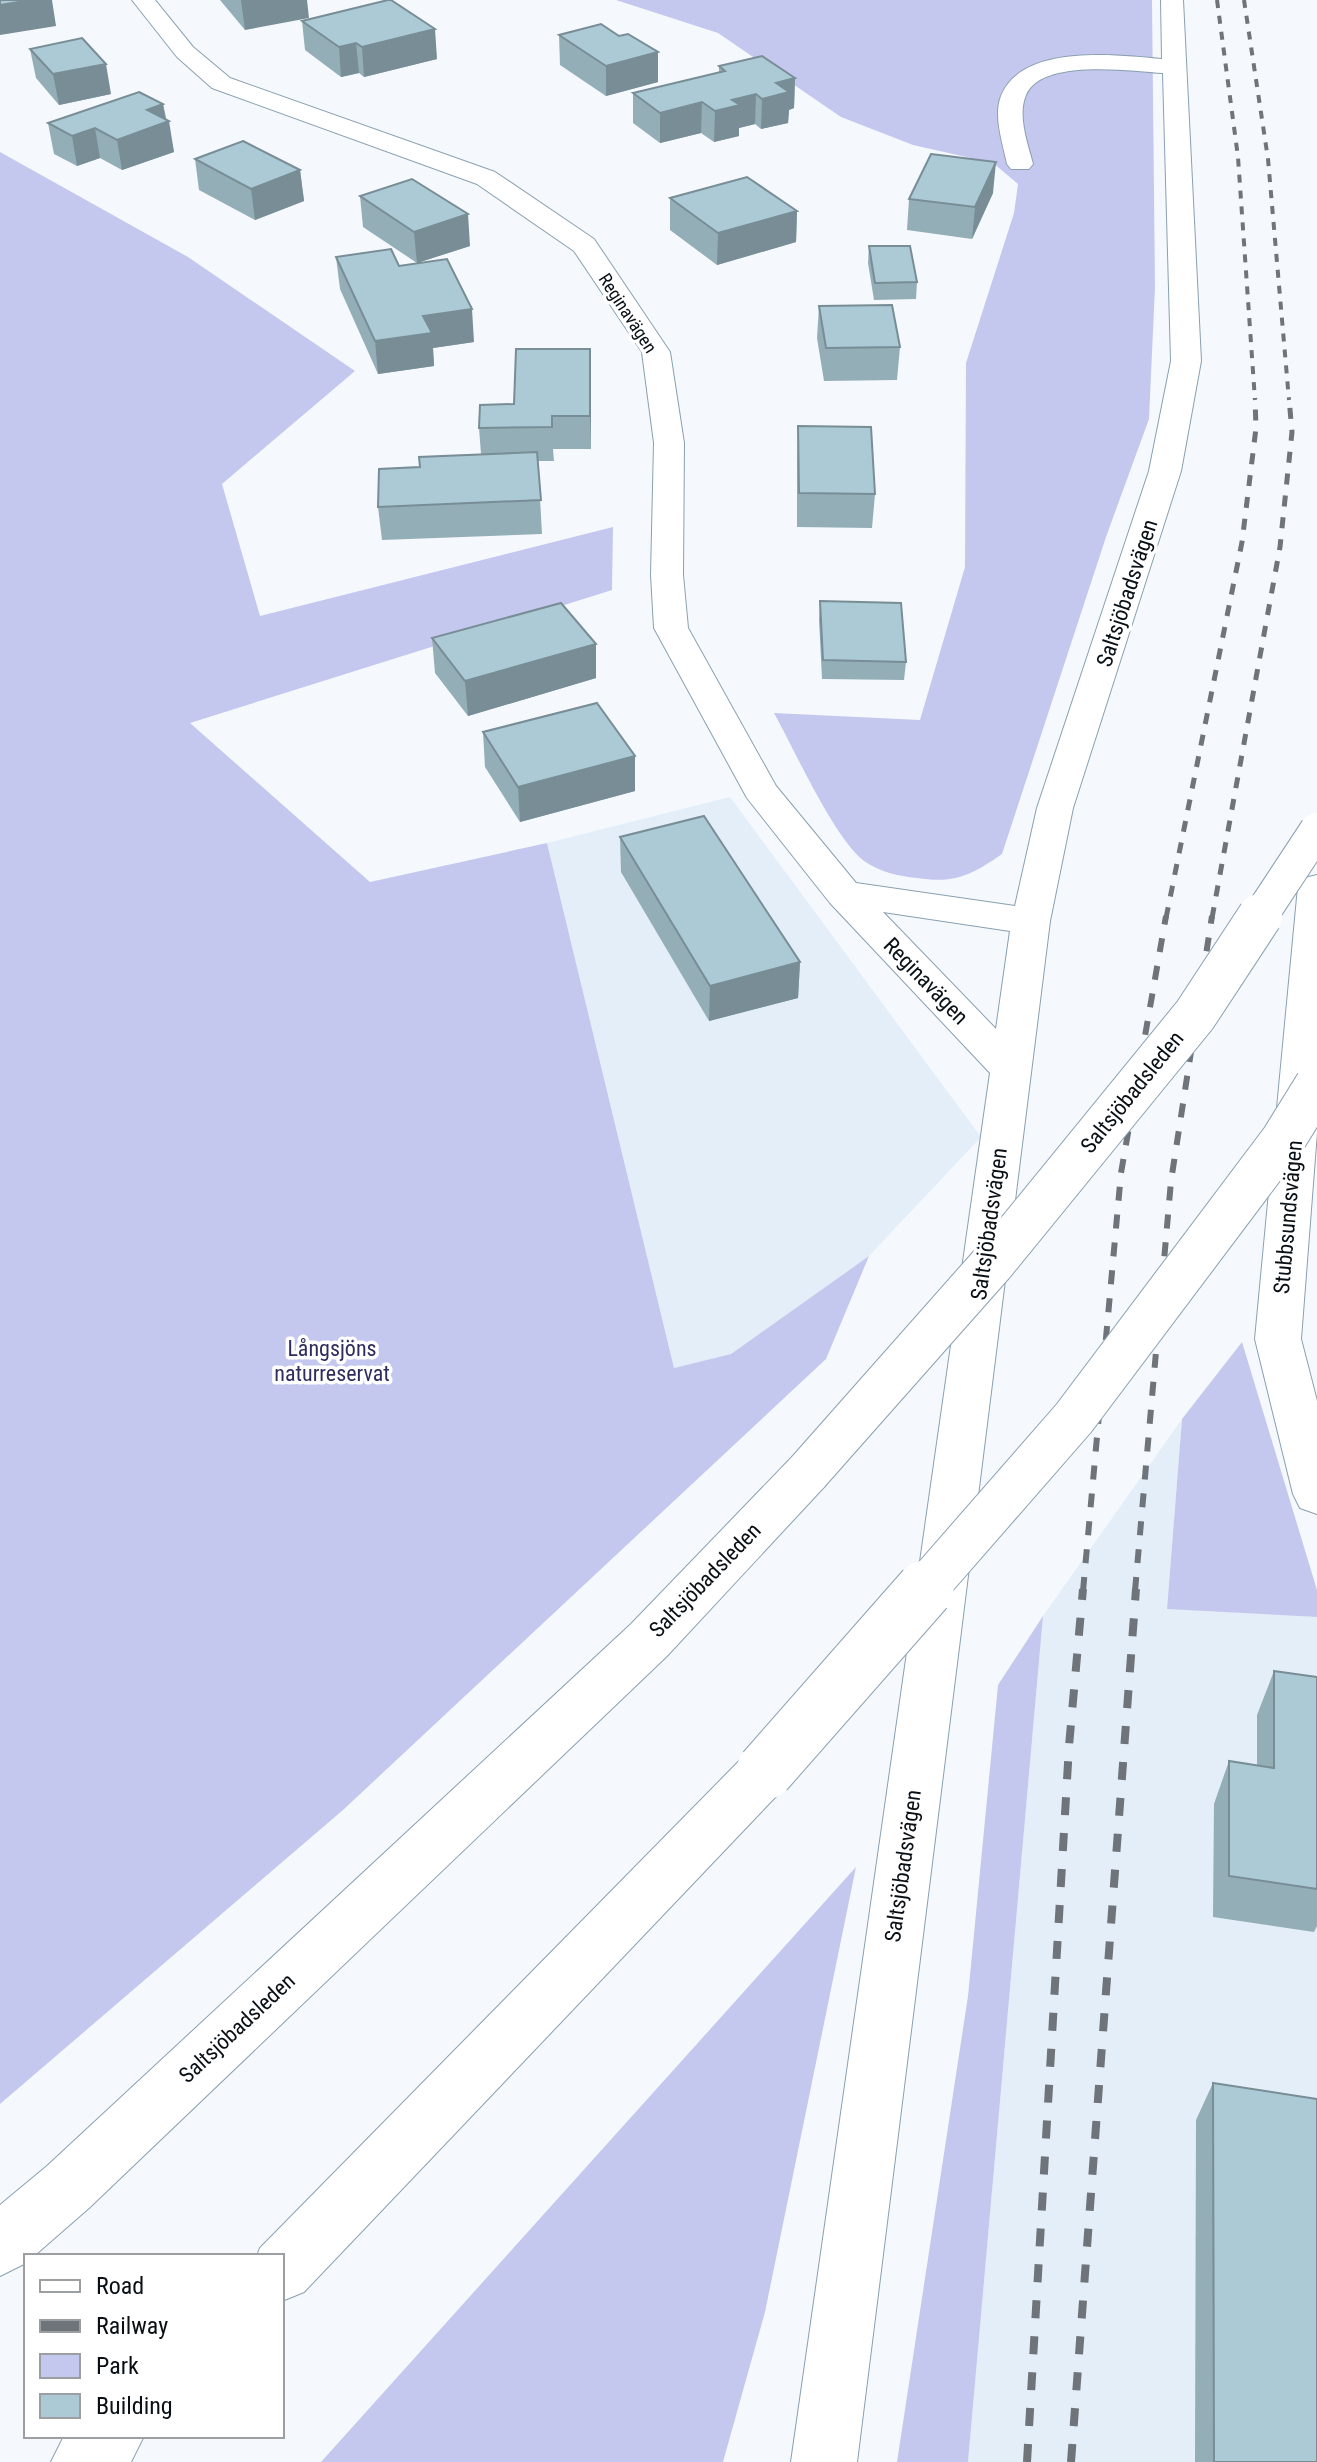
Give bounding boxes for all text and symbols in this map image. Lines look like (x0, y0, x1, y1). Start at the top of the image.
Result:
street label: Reginavägen (595, 269, 661, 357)
street label: Saltsjöbadsvägen (1091, 516, 1163, 670)
street label: Reginavägen (879, 933, 973, 1029)
street label: Saltsjöbadsleden (1075, 1026, 1189, 1158)
street label: Stubbsundsvägen (1269, 1139, 1307, 1295)
street label: Saltsjöbadsvägen (966, 1146, 1012, 1302)
park label: Långsjöns naturreservat (274, 1336, 390, 1386)
street label: Saltsjöbadsleden (644, 1518, 766, 1642)
street label: Saltsjöbadsvägen (880, 1788, 926, 1944)
street label: Saltsjöbadsleden (174, 1968, 300, 2088)
legend (24, 2254, 284, 2438)
text: Road (96, 2272, 144, 2300)
text: Railway (96, 2312, 168, 2340)
text: Park (96, 2352, 139, 2380)
text: Building (96, 2392, 173, 2420)

